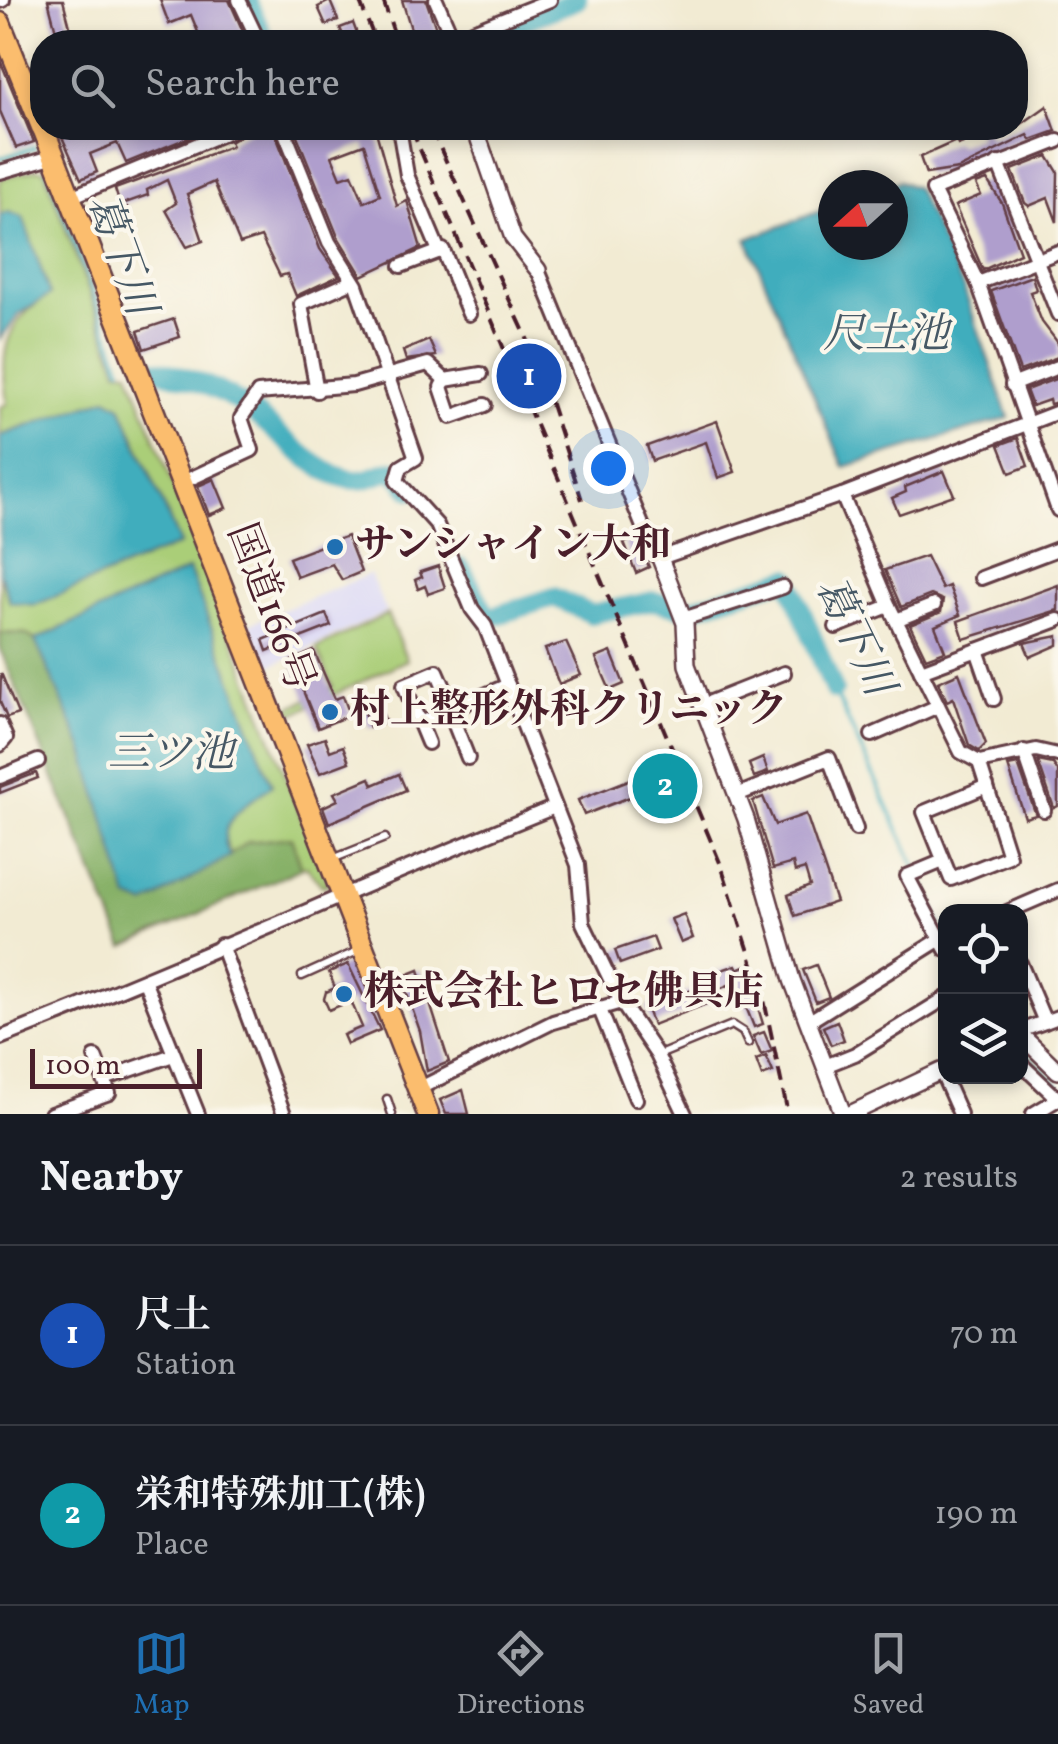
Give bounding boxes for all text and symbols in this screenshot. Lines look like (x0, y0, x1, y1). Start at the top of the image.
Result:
search box (30, 30, 1028, 140)
icon: search (65, 58, 120, 113)
text: Search here (145, 59, 340, 112)
north arrow (818, 170, 908, 260)
water label: 葛下川 (70, 186, 170, 328)
water label: 尺土池 (823, 307, 953, 366)
pin: 1 (496, 338, 562, 414)
your location (583, 443, 634, 494)
street label: 国道166号 (211, 516, 327, 700)
place label: サンシャイン大和 (355, 519, 671, 575)
marker: サンシャイン大和 (324, 536, 346, 558)
water label: 葛下川 (798, 567, 908, 710)
place label: 村上整形外科クリニック (350, 684, 788, 740)
marker: 村上整形外科クリニック (319, 701, 341, 723)
water label: 三ツ池 (108, 726, 238, 785)
pin: 2 (632, 748, 698, 824)
map controls (938, 904, 1028, 1084)
button: locate (938, 904, 1028, 994)
place label: 株式会社ヒロセ佛具店 (364, 966, 764, 1022)
marker: 株式会社ヒロセ佛具店 (333, 983, 355, 1005)
button: layers (938, 994, 1028, 1084)
scale bar (30, 1044, 202, 1088)
text: 100 m (45, 1047, 120, 1086)
text: Nearby (40, 1150, 183, 1209)
text: 2 results (900, 1157, 1018, 1201)
text: 尺土 (135, 1291, 211, 1344)
text: 1 (66, 1313, 79, 1357)
text: 70 m (950, 1313, 1018, 1357)
text: Station (135, 1344, 236, 1388)
text: 栄和特殊加工(株) (135, 1471, 426, 1524)
text: 2 (64, 1493, 81, 1537)
text: 190 m (934, 1493, 1018, 1537)
text: Place (135, 1524, 209, 1568)
tab: Map (134, 1626, 190, 1725)
tab: Directions (457, 1626, 585, 1725)
tab: Saved (852, 1626, 924, 1725)

